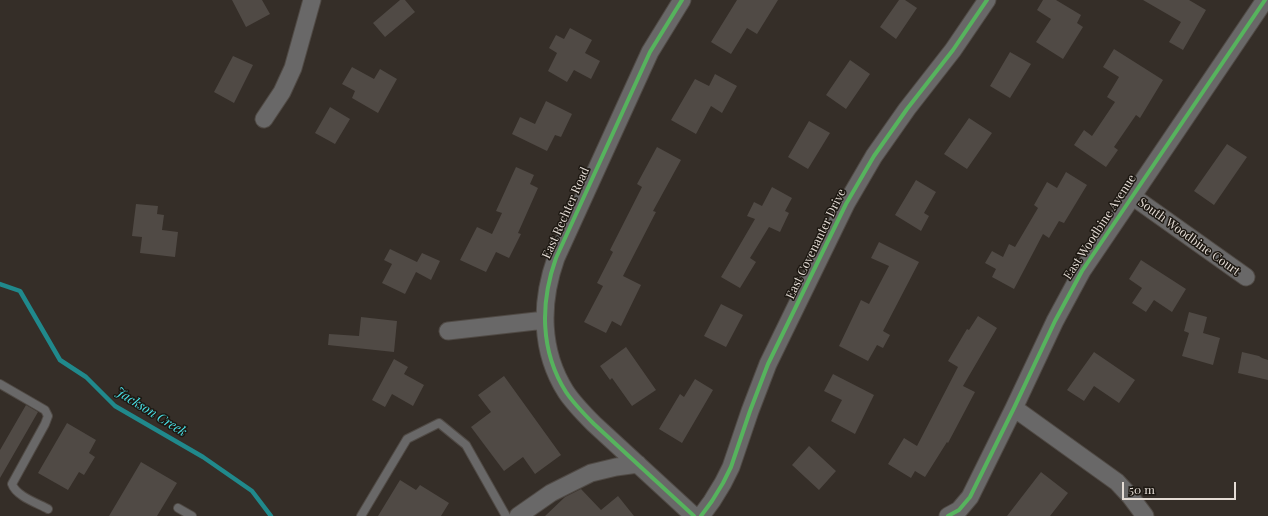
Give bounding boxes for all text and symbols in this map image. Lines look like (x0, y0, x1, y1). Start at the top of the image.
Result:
street label: East Rechter Road (539, 165, 593, 261)
street label: East Woodbine Avenue (1061, 172, 1139, 282)
street label: East Covenanter Drive (783, 187, 849, 301)
street label: South Woodbine Court (1135, 195, 1243, 279)
water label: Jackson Creek (113, 384, 189, 440)
scale bar (1124, 474, 1238, 500)
text: 50 m (1129, 481, 1155, 497)

